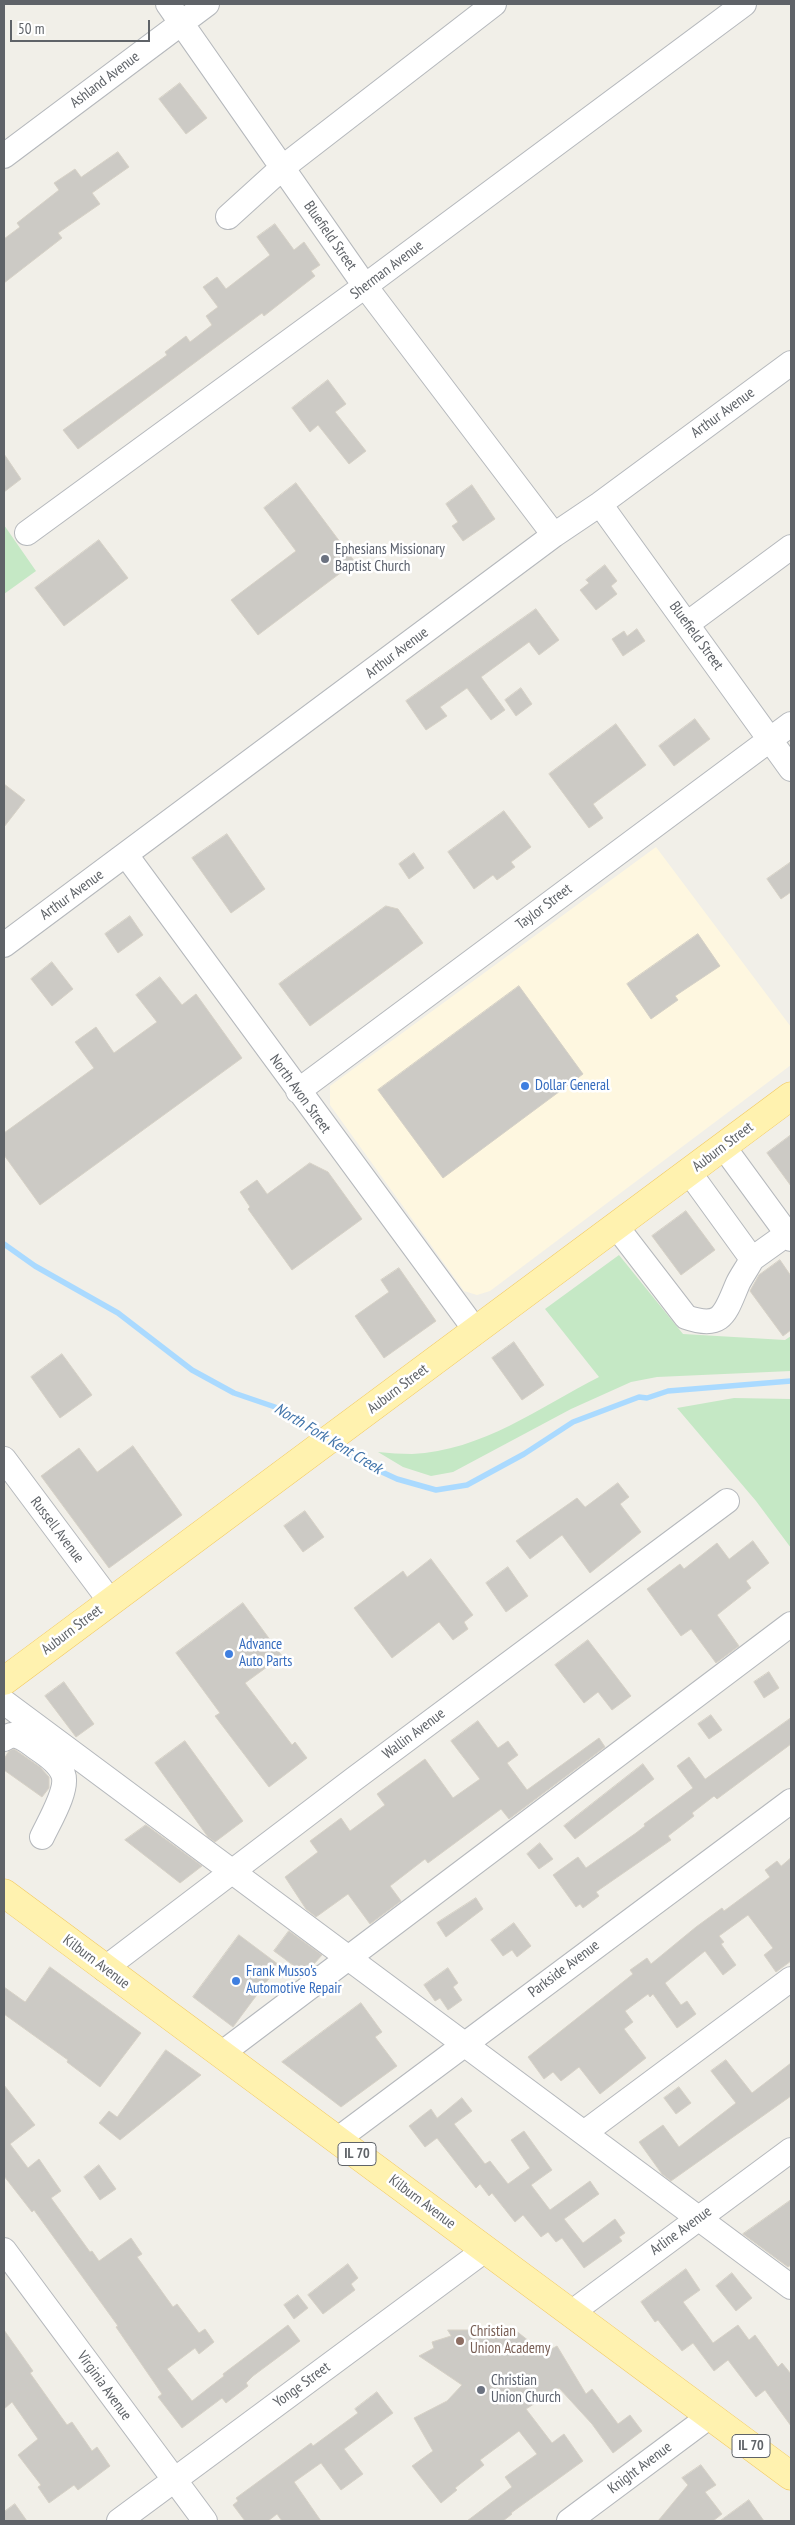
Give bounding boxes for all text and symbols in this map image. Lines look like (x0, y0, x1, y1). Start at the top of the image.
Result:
scale bar (12, 10, 152, 42)
text: 50 m (18, 19, 44, 38)
street label: Ashland Avenue (67, 48, 143, 112)
street label: Bluefield Street (300, 198, 360, 274)
street label: Sherman Avenue (347, 237, 427, 303)
street label: Arthur Avenue (688, 384, 758, 442)
place label: Ephesians Missionary Baptist Church (335, 541, 445, 576)
marker: Ephesians Missionary Baptist Church (319, 553, 331, 565)
street label: Bluefield Street (665, 598, 727, 674)
street label: Arthur Avenue (362, 624, 432, 682)
street label: Arthur Avenue (37, 866, 107, 924)
street label: Taylor Street (512, 880, 576, 934)
street label: North Avon Street (265, 1051, 335, 1137)
place label: Dollar General (535, 1077, 610, 1095)
marker: Dollar General (519, 1080, 531, 1092)
street label: Auburn Street (689, 1118, 757, 1176)
street label: Auburn Street (364, 1360, 432, 1418)
water label: North Fork Kent Creek (271, 1399, 385, 1479)
street label: Russell Avenue (26, 1493, 88, 1567)
street label: Auburn Street (38, 1601, 106, 1659)
place label: Advance Auto Parts (239, 1636, 292, 1671)
marker: Advance Auto Parts (223, 1648, 235, 1660)
street label: Wallin Avenue (379, 1705, 449, 1763)
street label: Kilburn Avenue (59, 1931, 133, 1993)
street label: Parkside Avenue (525, 1936, 603, 2002)
place label: Frank Musso's Automotive Repair (246, 1963, 342, 1998)
marker: Frank Musso's Automotive Repair (230, 1975, 242, 1987)
road number: IL 70 (338, 2142, 376, 2166)
street label: Kilburn Avenue (385, 2171, 459, 2233)
street label: Arline Avenue (647, 2203, 715, 2259)
place label: Christian Union Academy (470, 2323, 550, 2358)
marker: Christian Union Academy (454, 2335, 466, 2347)
street label: Virginia Avenue (73, 2348, 135, 2424)
street label: Yonge Street (270, 2358, 334, 2412)
place label: Christian Union Church (491, 2372, 561, 2407)
marker: Christian Union Church (475, 2384, 487, 2396)
road number: IL 70 (732, 2434, 770, 2458)
street label: Knight Avenue (605, 2438, 675, 2498)

